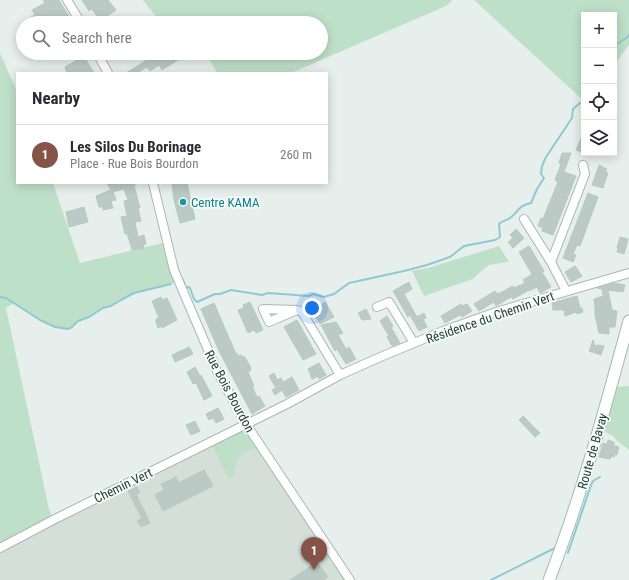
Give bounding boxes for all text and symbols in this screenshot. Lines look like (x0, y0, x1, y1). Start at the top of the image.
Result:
map controls (581, 12, 617, 156)
button: + (581, 12, 617, 48)
search box (16, 16, 328, 60)
icon: search (30, 27, 52, 49)
text: Search here (62, 29, 132, 47)
button: − (581, 48, 617, 84)
button: locate (581, 84, 617, 120)
text: Nearby (32, 88, 80, 108)
button: layers (581, 120, 617, 156)
text: Les Silos Du Borinage (70, 138, 201, 156)
text: 1 (42, 147, 48, 162)
text: 260 m (280, 147, 312, 162)
text: Place · Rue Bois Bourdon (70, 156, 198, 171)
place label: Centre KAMA (191, 195, 260, 210)
marker: Centre KAMA (178, 197, 188, 207)
street label: Résidence du Chemin Vert (424, 288, 556, 346)
your location (302, 298, 322, 318)
street label: Rue Bois Bourdon (202, 348, 257, 435)
street label: Route de Bavay (574, 411, 611, 491)
street label: Chemin Vert (92, 465, 155, 506)
pin: 1 (301, 537, 327, 570)

